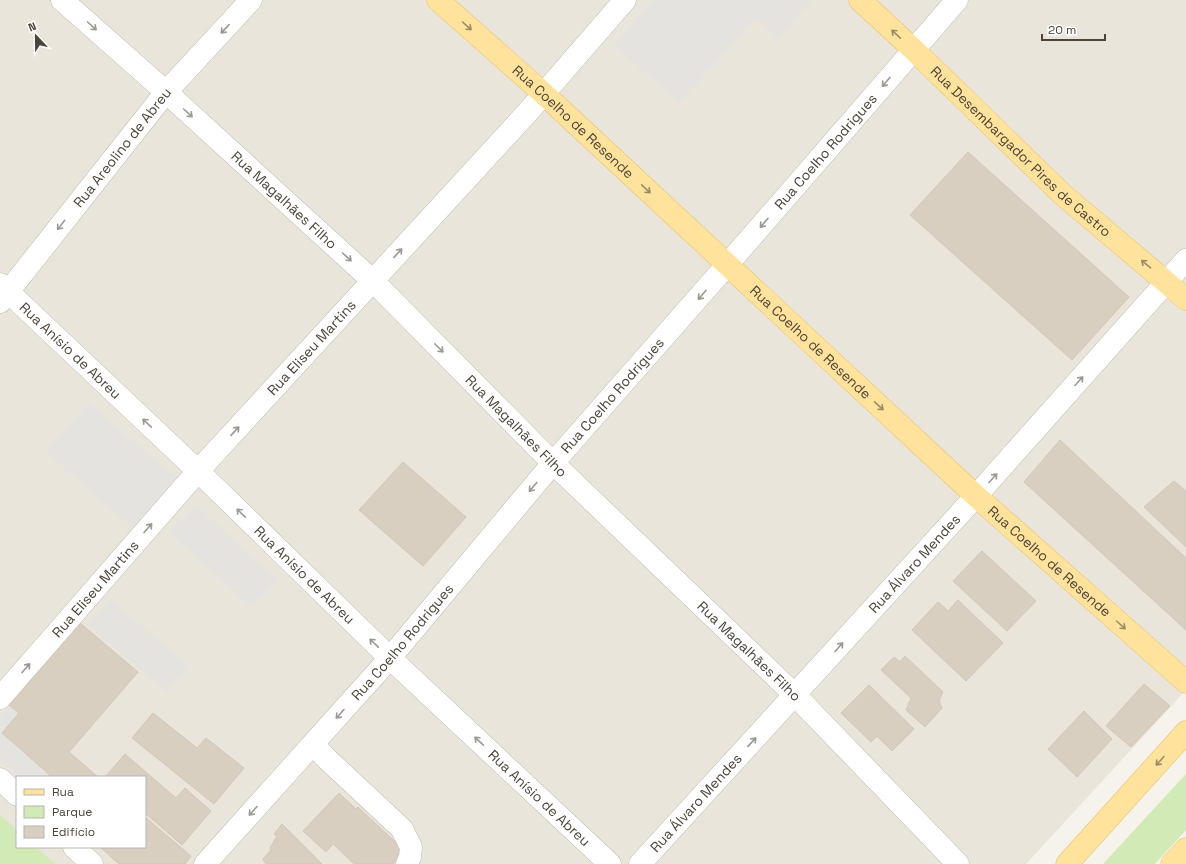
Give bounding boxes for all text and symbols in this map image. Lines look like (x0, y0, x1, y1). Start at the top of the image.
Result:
north arrow (16, 16, 56, 56)
scale bar (1042, 16, 1105, 42)
text: N (26, 19, 38, 35)
one-way arrow (86, 21, 96, 30)
one-way arrow (462, 21, 472, 30)
text: 20 m (1048, 22, 1076, 38)
one-way arrow (220, 24, 230, 34)
one-way arrow (891, 29, 901, 39)
street label: Rua Coelho de Resende (509, 61, 638, 182)
street label: Rua Desembargador Pires de Castro (927, 62, 1115, 241)
one-way arrow (881, 77, 890, 88)
street label: Rua Areolino de Abreu (69, 84, 175, 211)
street label: Rua Coelho Rodrigues (770, 90, 881, 213)
one-way arrow (183, 108, 194, 117)
street label: Rua Magalhães Filho (228, 147, 341, 253)
one-way arrow (641, 184, 651, 194)
one-way arrow (759, 218, 769, 228)
one-way arrow (57, 220, 66, 231)
one-way arrow (394, 248, 403, 258)
one-way arrow (341, 252, 351, 261)
one-way arrow (1141, 260, 1151, 269)
street label: Rua Coelho de Resende (746, 281, 875, 403)
one-way arrow (697, 289, 706, 300)
street label: Rua Eliseu Martins (263, 296, 360, 399)
street label: Rua Anísio de Abreu (16, 298, 125, 403)
street label: Rua Coelho Rodrigues (557, 334, 668, 457)
one-way arrow (434, 343, 444, 353)
street label: Rua Magalhães Filho (462, 371, 571, 481)
one-way arrow (1074, 376, 1083, 386)
one-way arrow (874, 401, 884, 411)
one-way arrow (142, 418, 152, 428)
one-way arrow (230, 426, 239, 436)
one-way arrow (988, 473, 997, 483)
one-way arrow (529, 482, 538, 493)
street label: Rua Coelho de Resende (984, 502, 1115, 621)
one-way arrow (236, 509, 246, 518)
street label: Rua Álvaro Mendes (865, 510, 964, 617)
street label: Rua Anísio de Abreu (250, 522, 359, 628)
one-way arrow (144, 523, 153, 534)
street label: Rua Eliseu Martins (48, 536, 143, 641)
street label: Rua Coelho Rodrigues (347, 580, 457, 704)
street label: Rua Magalhães Filho (694, 597, 805, 705)
one-way arrow (1116, 620, 1126, 629)
one-way arrow (369, 638, 379, 647)
one-way arrow (835, 641, 844, 652)
one-way arrow (21, 663, 30, 674)
one-way arrow (335, 709, 345, 719)
one-way arrow (474, 737, 484, 746)
one-way arrow (747, 737, 756, 748)
street label: Rua Anísio de Abreu (485, 746, 594, 850)
street label: Rua Álvaro Mendes (646, 750, 746, 856)
one-way arrow (1155, 756, 1165, 766)
legend (16, 776, 146, 848)
text: Rua (52, 784, 74, 800)
text: Parque (52, 804, 92, 820)
one-way arrow (248, 806, 258, 816)
text: Edifício (52, 824, 95, 840)

